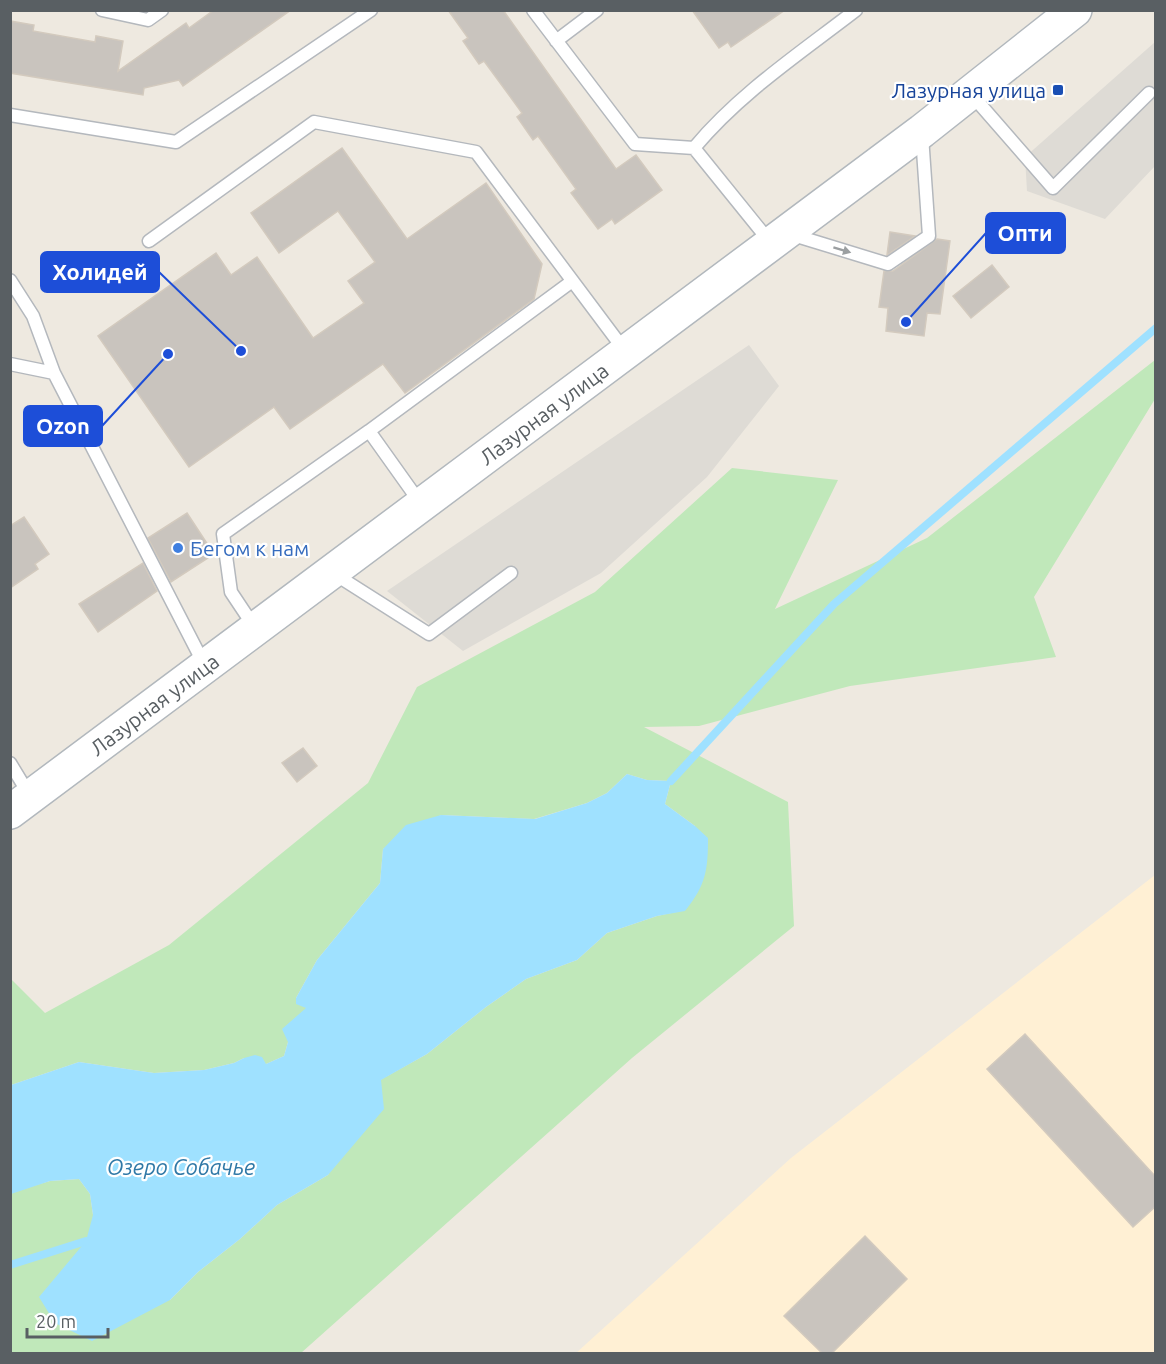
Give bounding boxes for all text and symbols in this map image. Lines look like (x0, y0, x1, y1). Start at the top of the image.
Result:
place label: Лазурная улица (892, 78, 1046, 102)
marker: Лазурная улица (1051, 83, 1065, 97)
callout: Опти (986, 213, 1065, 253)
text: Опти (998, 220, 1052, 245)
one-way arrow (833, 246, 851, 255)
callout: Холидей (41, 252, 159, 292)
text: Холидей (53, 259, 147, 284)
street label: Лазурная улица (475, 358, 613, 469)
callout: Ozon (24, 406, 102, 446)
text: Ozon (36, 413, 90, 438)
place label: Бегом к нам (190, 536, 309, 560)
marker: Бегом к нам (171, 541, 185, 555)
street label: Лазурная улица (85, 648, 223, 760)
water label: Озеро Собачье (107, 1154, 255, 1179)
scale bar (27, 1301, 108, 1339)
text: 20 m (36, 1311, 76, 1331)

